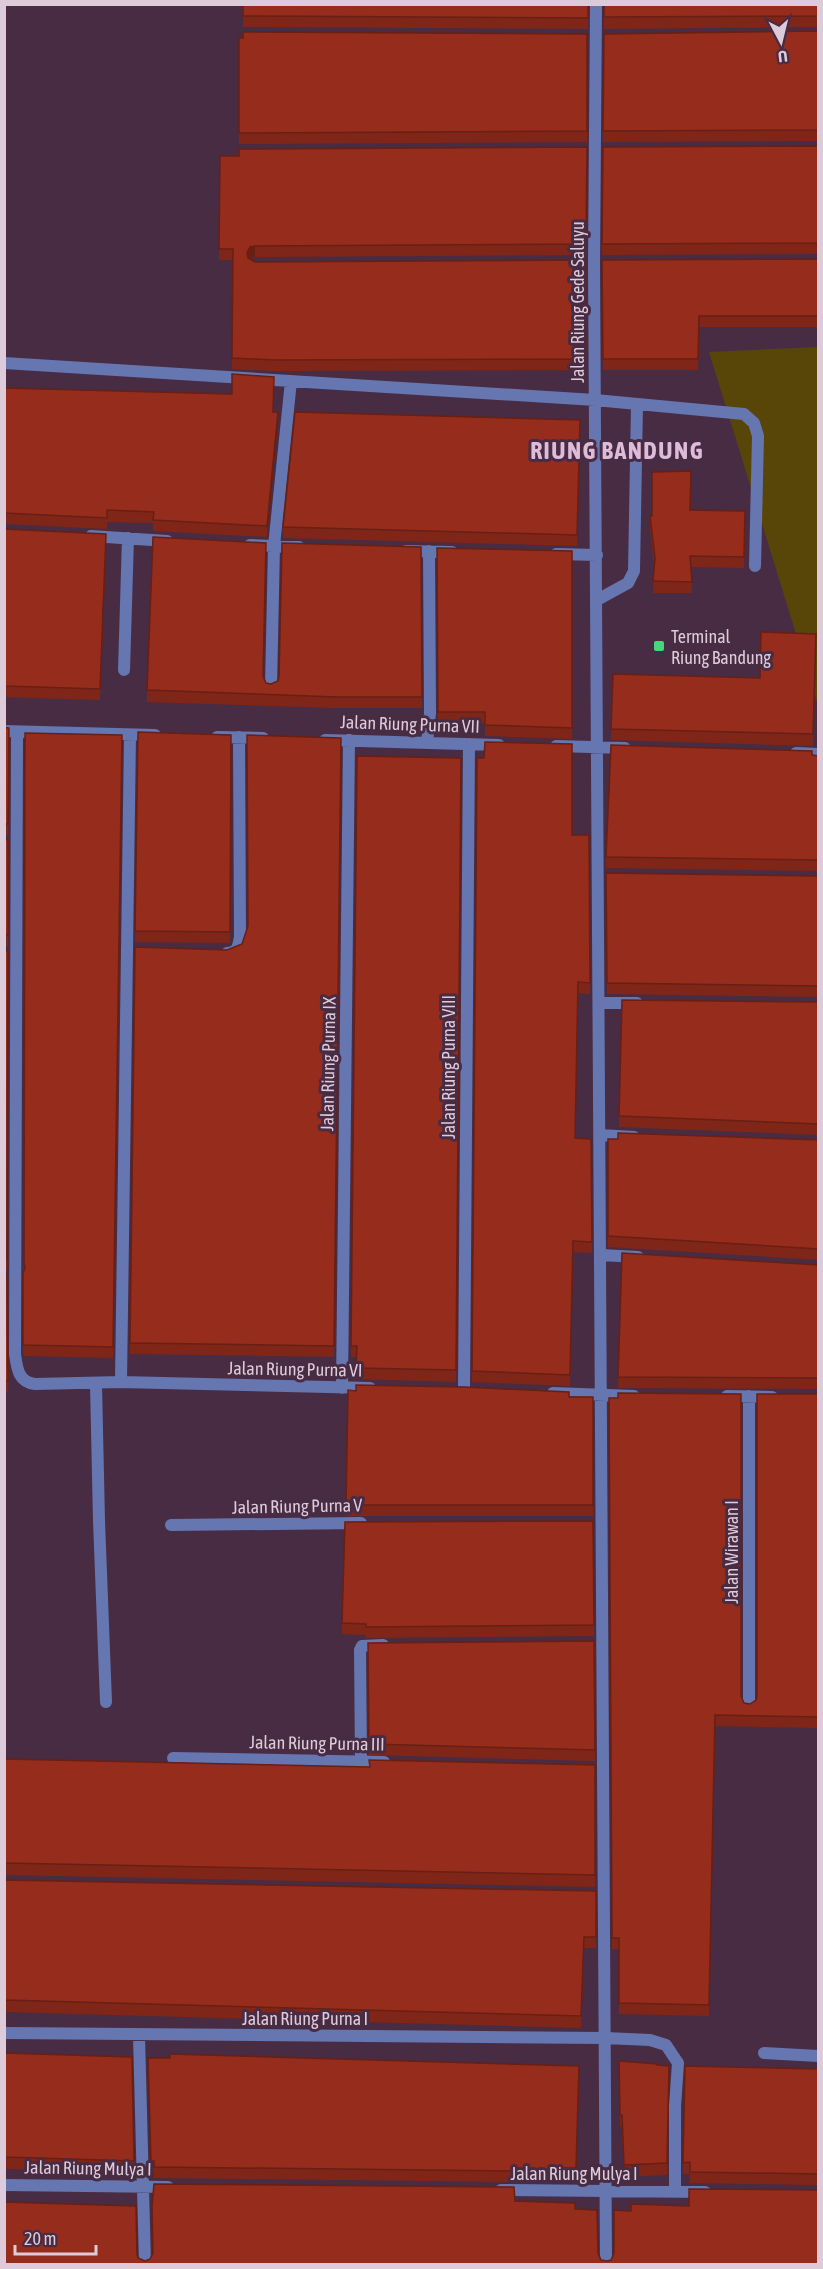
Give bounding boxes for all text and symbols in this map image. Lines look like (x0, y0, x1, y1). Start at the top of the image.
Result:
north arrow (751, 12, 811, 72)
text: U (777, 47, 789, 66)
street label: Jalan Riung Gede Saluyu (567, 221, 588, 383)
district label: RIUNG BANDUNG (530, 437, 704, 464)
place label: Terminal Riung Bandung (671, 626, 771, 668)
marker: Terminal Riung Bandung (652, 639, 666, 653)
street label: Jalan Riung Purna VII (340, 711, 480, 737)
street label: Jalan Riung Purna VIII (438, 995, 459, 1139)
street label: Jalan Riung Purna IX (316, 996, 340, 1131)
street label: Jalan Riung Purna VI (227, 1357, 363, 1381)
street label: Jalan Riung Purna V (232, 1494, 363, 1518)
street label: Jalan Wirawan I (721, 1500, 742, 1604)
street label: Jalan Riung Purna III (249, 1731, 385, 1755)
street label: Jalan Riung Purna I (242, 2008, 368, 2029)
street label: Jalan Riung Mulya I (24, 2156, 152, 2180)
street label: Jalan Riung Mulya I (510, 2163, 638, 2184)
scale bar (15, 2218, 96, 2256)
text: 20 m (24, 2228, 56, 2249)

